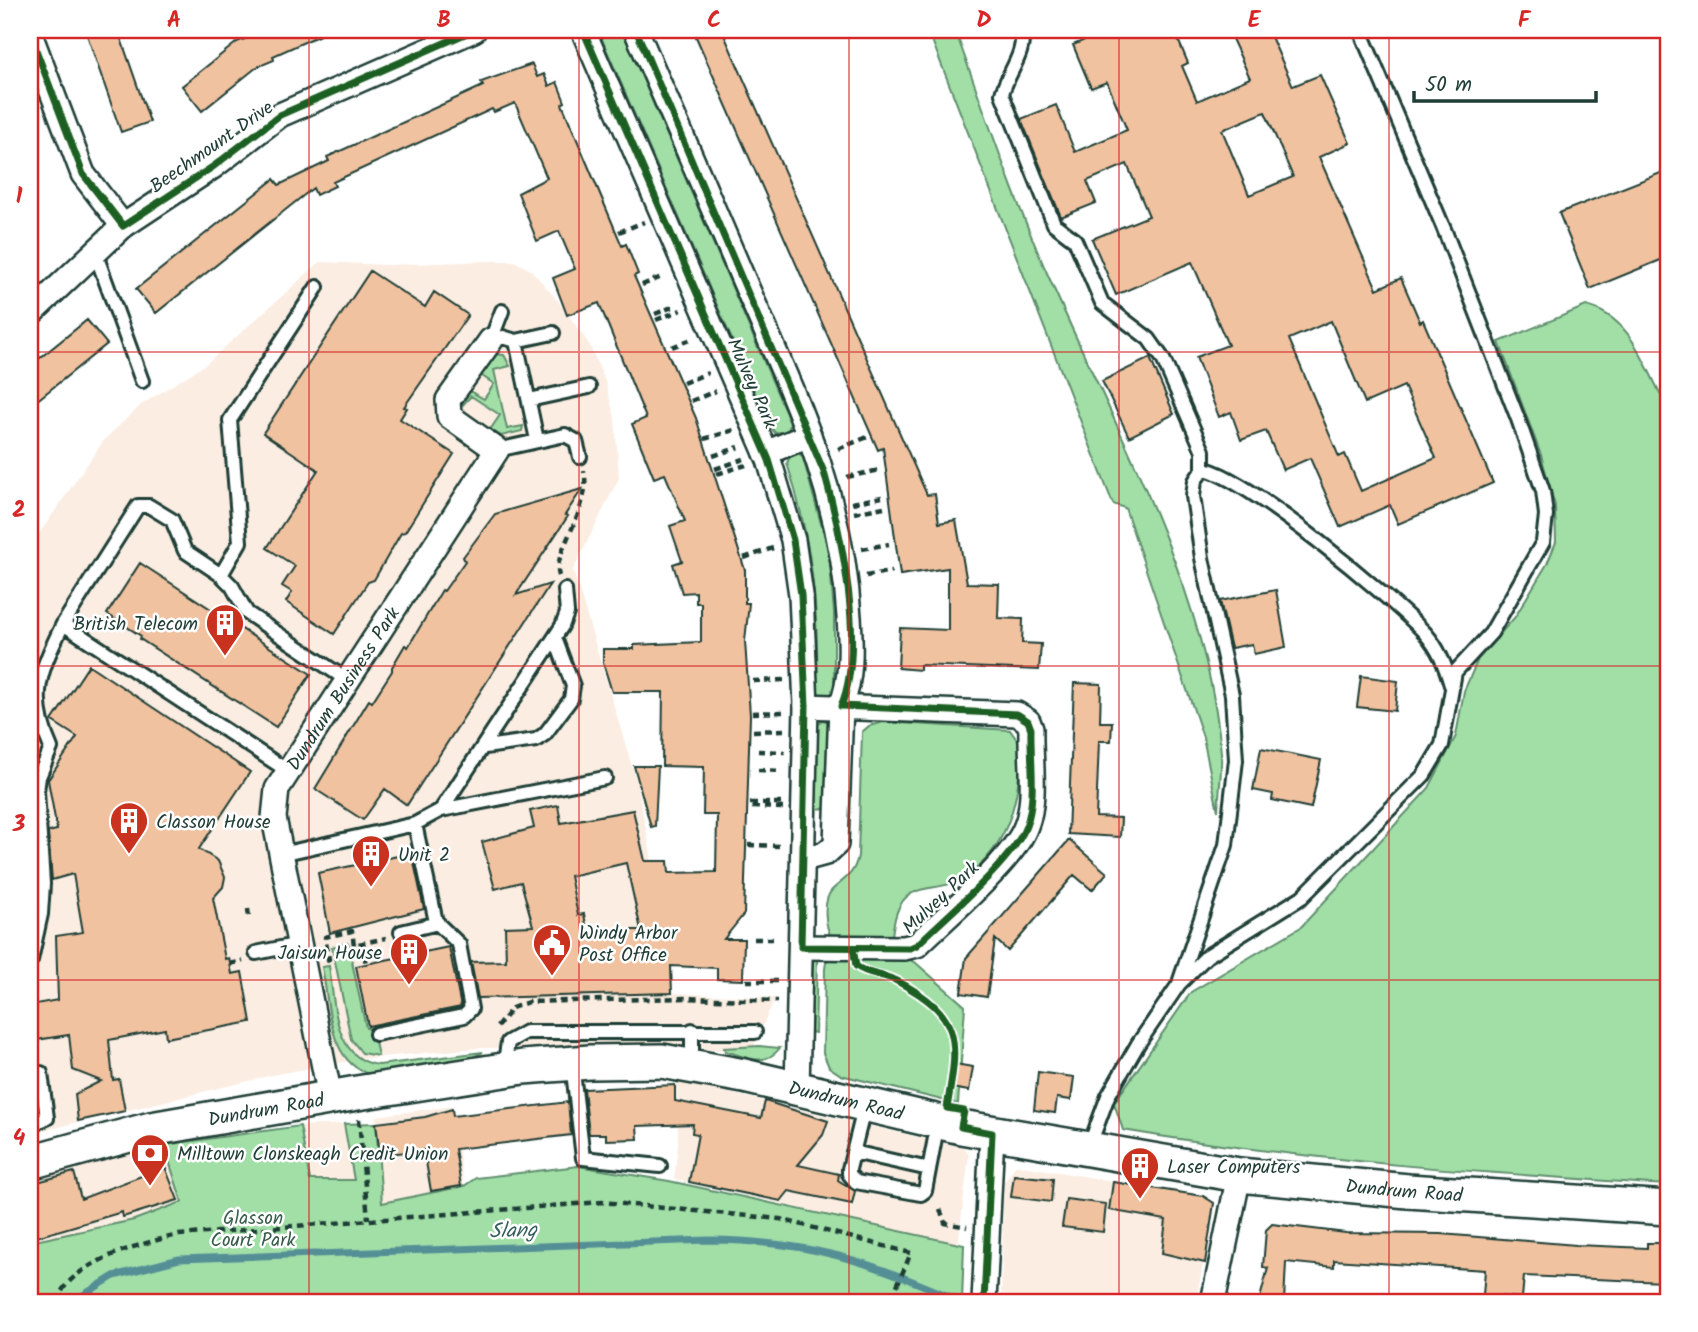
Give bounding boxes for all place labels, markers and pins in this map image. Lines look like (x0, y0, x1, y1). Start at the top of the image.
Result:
building icon: British Telecom (204, 602, 246, 657)
place label: British Telecom (73, 610, 198, 640)
building icon: Classon House (108, 800, 150, 855)
place label: Classon House (156, 808, 271, 838)
building icon: Unit 2 (350, 833, 392, 888)
place label: Unit 2 (398, 841, 450, 871)
place label: Windy Arbor Post Office (579, 919, 679, 971)
public building icon: Windy Arbor Post Office (531, 922, 573, 977)
building icon: Jaisun House (388, 931, 430, 986)
place label: Jaisun House (278, 939, 382, 969)
bank icon: Milltown Clonskeagh Credit Union (129, 1132, 171, 1187)
place label: Milltown Clonskeagh Credit Union (177, 1140, 448, 1170)
building icon: Laser Computers (1119, 1145, 1161, 1200)
place label: Laser Computers (1167, 1153, 1300, 1183)

